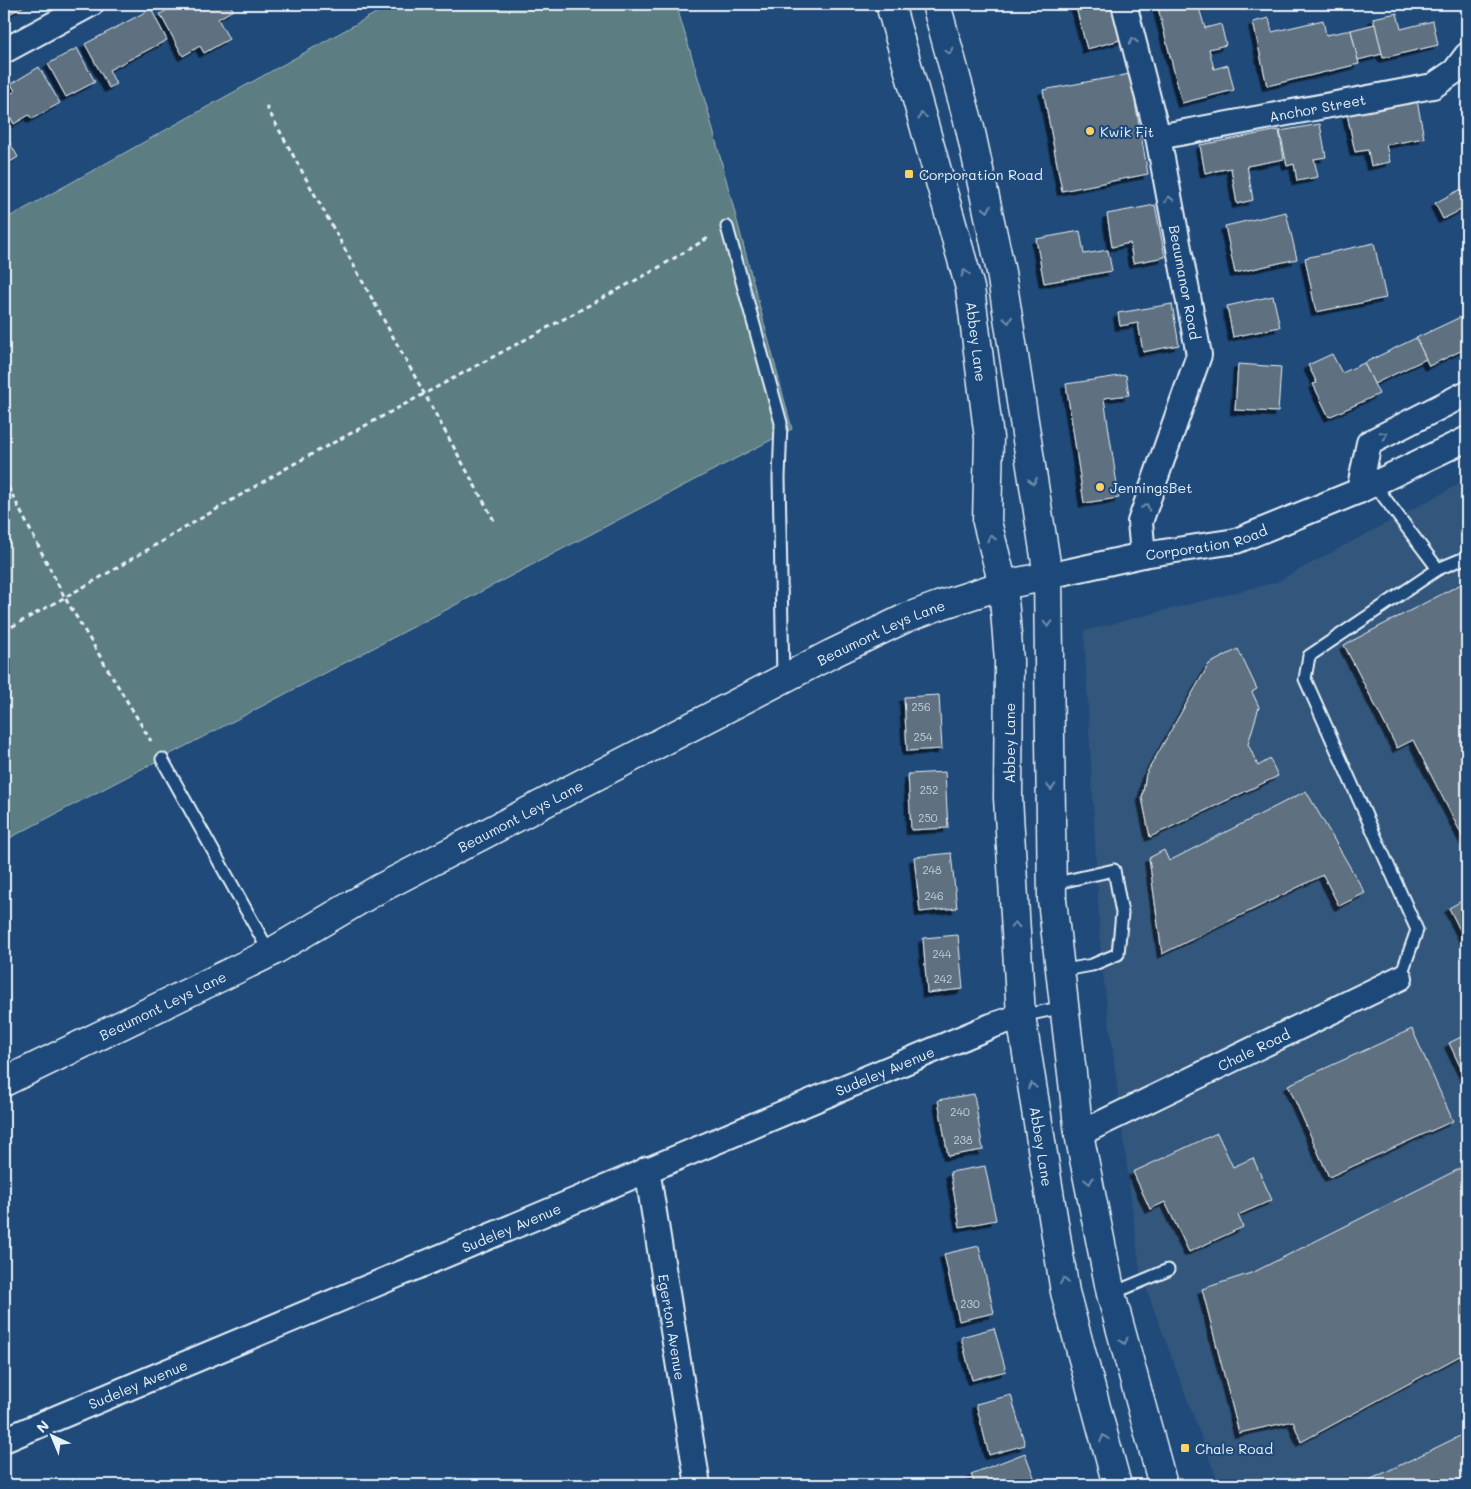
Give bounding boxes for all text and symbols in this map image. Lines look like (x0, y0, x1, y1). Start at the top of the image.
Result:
one-way arrow (1128, 36, 1139, 45)
one-way arrow (943, 46, 954, 55)
street label: Anchor Street (1267, 89, 1367, 126)
one-way arrow (917, 113, 927, 121)
place label: Kwik Fit (1100, 122, 1154, 141)
marker: Kwik Fit (1084, 125, 1096, 137)
place label: Corporation Road (919, 165, 1043, 184)
marker: Corporation Road (903, 168, 915, 180)
one-way arrow (1165, 195, 1175, 203)
one-way arrow (981, 204, 992, 213)
street label: Beaumanor Road (1165, 223, 1205, 341)
one-way arrow (961, 269, 971, 277)
street label: Abbey Lane (962, 300, 991, 383)
one-way arrow (1002, 317, 1013, 325)
one-way arrow (1379, 431, 1388, 441)
one-way arrow (1027, 477, 1038, 485)
place label: JenningsBet (1110, 478, 1192, 497)
marker: JenningsBet (1094, 481, 1106, 493)
one-way arrow (1140, 503, 1150, 512)
street label: Corporation Road (1144, 520, 1270, 564)
one-way arrow (986, 533, 997, 542)
street label: Beaumont Leys Lane (813, 595, 947, 669)
one-way arrow (1043, 621, 1054, 629)
house number: 256 (911, 699, 931, 714)
street label: Abbey Lane (1000, 703, 1019, 783)
house number: 254 (914, 729, 933, 744)
street label: Beaumont Leys Lane (454, 775, 586, 856)
house number: 252 (920, 782, 938, 797)
one-way arrow (1046, 784, 1056, 791)
house number: 250 (918, 810, 938, 825)
house number: 248 (922, 862, 942, 877)
house number: 246 (924, 888, 944, 903)
one-way arrow (1010, 920, 1021, 928)
house number: 244 (932, 946, 952, 961)
street label: Beaumont Leys Lane (96, 966, 229, 1044)
house number: 242 (934, 971, 952, 986)
street label: Chale Road (1214, 1024, 1293, 1075)
street label: Sudeley Avenue (832, 1041, 937, 1100)
one-way arrow (1027, 1082, 1037, 1090)
house number: 240 (950, 1104, 970, 1119)
street label: Abbey Lane (1026, 1105, 1058, 1188)
house number: 238 (953, 1132, 973, 1147)
one-way arrow (1083, 1177, 1093, 1186)
street label: Sudeley Avenue (459, 1198, 564, 1256)
street label: Egerton Avenue (655, 1273, 690, 1381)
one-way arrow (1059, 1277, 1069, 1285)
house number: 230 (960, 1296, 980, 1311)
one-way arrow (1118, 1337, 1128, 1345)
street label: Sudeley Avenue (85, 1355, 190, 1413)
north arrow (28, 1412, 78, 1462)
text: N (32, 1416, 53, 1437)
one-way arrow (1099, 1434, 1110, 1443)
place label: Chale Road (1195, 1439, 1273, 1458)
marker: Chale Road (1179, 1442, 1191, 1454)

